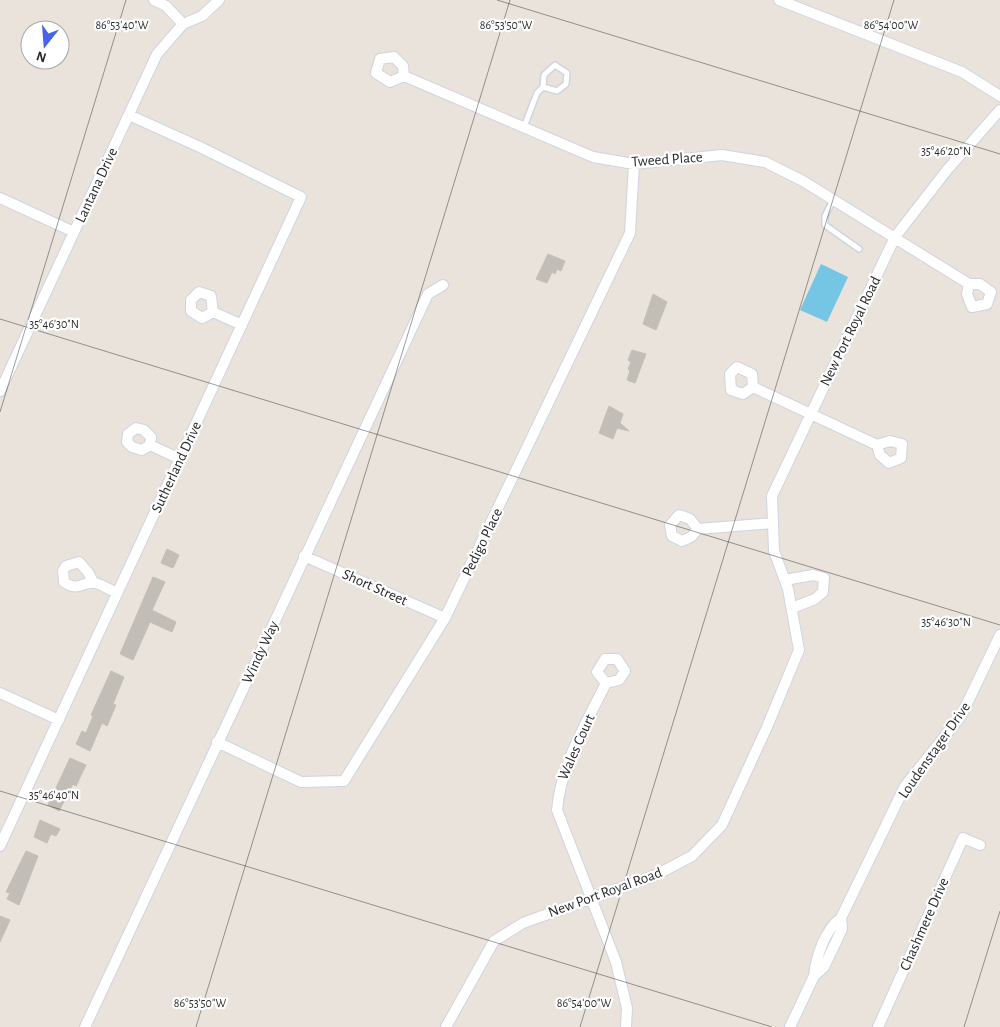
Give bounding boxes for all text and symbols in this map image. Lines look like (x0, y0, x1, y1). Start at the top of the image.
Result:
text: 86°53'40"W (95, 19, 149, 31)
text: 86°53'50"W (480, 19, 532, 31)
text: 86°54'00"W (864, 19, 919, 31)
north arrow (20, 20, 70, 70)
text: N (35, 48, 48, 65)
street label: Lantana Drive (73, 145, 120, 225)
text: 35°46'20"N (921, 145, 971, 157)
street label: Tweed Place (631, 150, 703, 169)
street label: New Port Royal Road (817, 274, 884, 388)
text: 35°46'30"N (29, 318, 79, 330)
street label: Sutherland Drive (149, 419, 204, 515)
street label: Pedigo Place (460, 506, 505, 579)
street label: Short Street (340, 566, 410, 608)
text: 35°46'30"N (921, 616, 971, 628)
street label: Windy Way (239, 618, 282, 686)
street label: Loudenstager Drive (896, 699, 973, 801)
street label: Wales Court (555, 712, 598, 782)
text: 35°46'40"N (29, 789, 79, 801)
street label: New Port Royal Road (546, 865, 664, 920)
street label: Chashmere Drive (897, 875, 952, 973)
text: 86°53'50"W (174, 997, 226, 1009)
text: 86°54'00"W (557, 997, 612, 1009)

